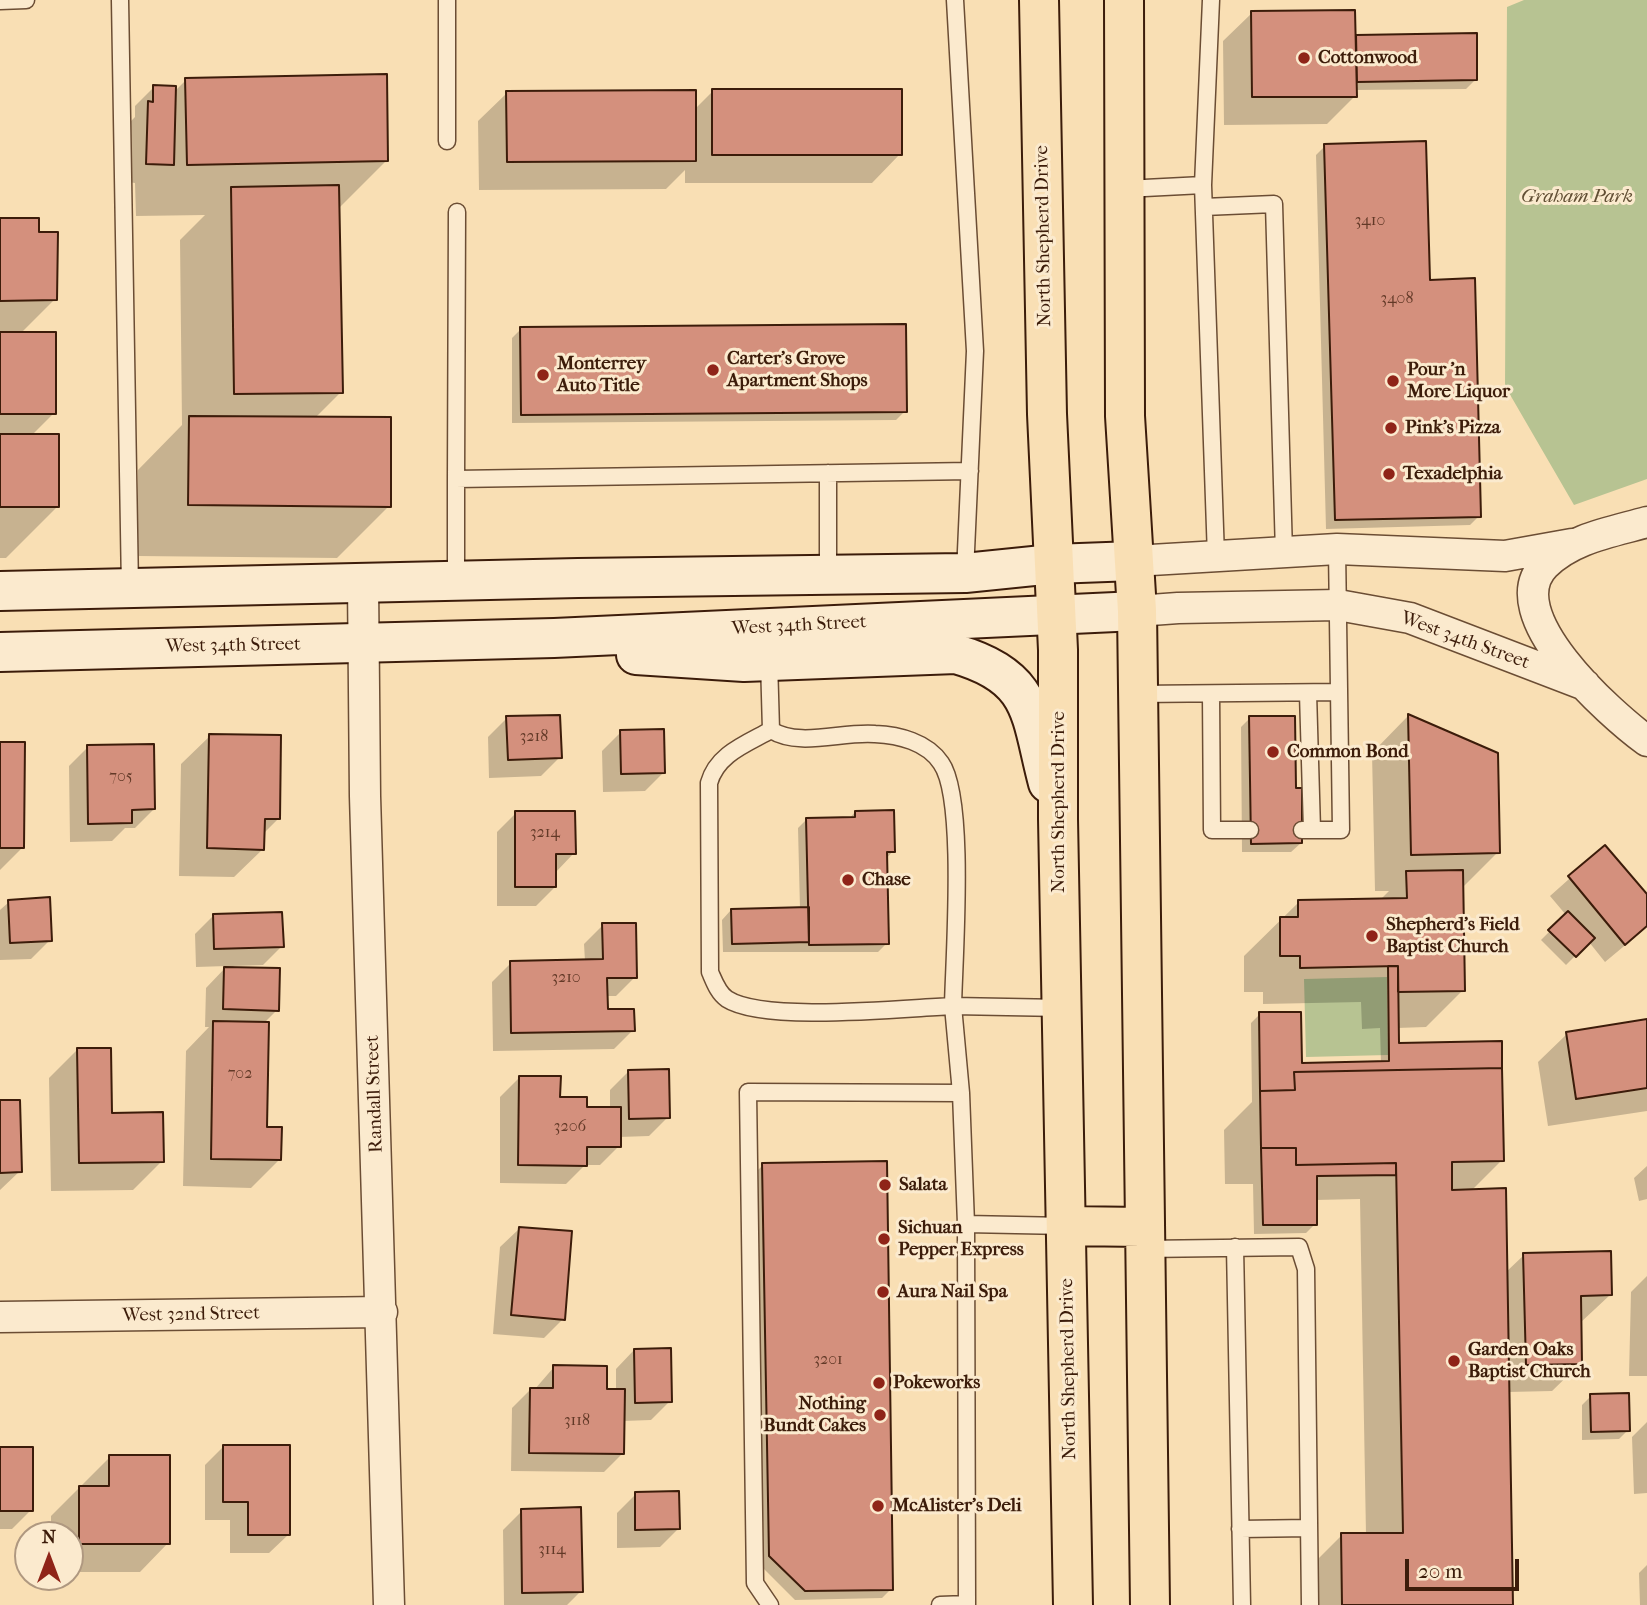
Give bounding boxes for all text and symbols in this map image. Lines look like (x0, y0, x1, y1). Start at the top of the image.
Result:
place label: Cottonwood (1318, 47, 1417, 69)
marker: Cottonwood (1296, 50, 1312, 66)
street label: North Shepherd Drive (1031, 145, 1057, 327)
park label: Graham Park (1521, 186, 1633, 208)
house number: 3410 (1355, 211, 1385, 231)
house number: 3408 (1381, 289, 1413, 309)
place label: Carter's Grove Apartment Shops (727, 348, 868, 392)
place label: Monterrey Auto Title (557, 353, 646, 397)
place label: Pour 'n More Liquor (1407, 359, 1510, 403)
marker: Carter's Grove Apartment Shops (705, 362, 721, 378)
marker: Monterrey Auto Title (535, 367, 551, 383)
marker: Pour 'n More Liquor (1385, 373, 1401, 389)
place label: Pink's Pizza (1405, 417, 1501, 439)
marker: Pink's Pizza (1383, 420, 1399, 436)
place label: Texadelphia (1403, 463, 1502, 485)
marker: Texadelphia (1381, 466, 1397, 482)
street label: West 34th Street (1398, 607, 1532, 675)
street label: West 34th Street (731, 611, 867, 641)
street label: West 34th Street (165, 633, 301, 659)
street label: North Shepherd Drive (1048, 711, 1070, 893)
house number: 3218 (520, 727, 548, 747)
place label: Common Bond (1287, 741, 1409, 763)
marker: Common Bond (1265, 744, 1281, 760)
house number: 705 (109, 767, 133, 787)
house number: 3214 (530, 823, 560, 843)
place label: Chase (862, 869, 911, 891)
marker: Chase (840, 872, 856, 888)
place label: Shepherd's Field Baptist Church (1386, 914, 1520, 958)
marker: Shepherd's Field Baptist Church (1364, 928, 1380, 944)
house number: 3210 (551, 968, 581, 988)
street label: Randall Street (362, 1035, 388, 1153)
house number: 702 (228, 1064, 252, 1084)
house number: 3206 (554, 1117, 586, 1137)
place label: Salata (899, 1174, 947, 1196)
marker: Salata (877, 1177, 893, 1193)
place label: Sichuan Pepper Express (898, 1217, 1024, 1261)
marker: Sichuan Pepper Express (876, 1231, 892, 1247)
street label: North Shepherd Drive (1056, 1278, 1082, 1460)
place label: Aura Nail Spa (897, 1281, 1007, 1303)
marker: Aura Nail Spa (875, 1284, 891, 1300)
street label: West 32nd Street (122, 1302, 260, 1328)
place label: Garden Oaks Baptist Church (1468, 1339, 1591, 1383)
house number: 3201 (813, 1350, 843, 1370)
marker: Garden Oaks Baptist Church (1446, 1353, 1462, 1369)
place label: Pokeworks (893, 1372, 980, 1394)
marker: Pokeworks (871, 1375, 887, 1391)
place label: Nothing Bundt Cakes (763, 1393, 866, 1437)
marker: Nothing Bundt Cakes (872, 1407, 888, 1423)
house number: 3118 (564, 1411, 590, 1431)
place label: McAlister's Deli (892, 1495, 1022, 1517)
marker: McAlister's Deli (870, 1498, 886, 1514)
north arrow (14, 1521, 84, 1591)
text: N (42, 1526, 56, 1548)
house number: 3114 (538, 1540, 566, 1560)
scale bar (1409, 1546, 1523, 1590)
text: 20 m (1418, 1559, 1462, 1583)

